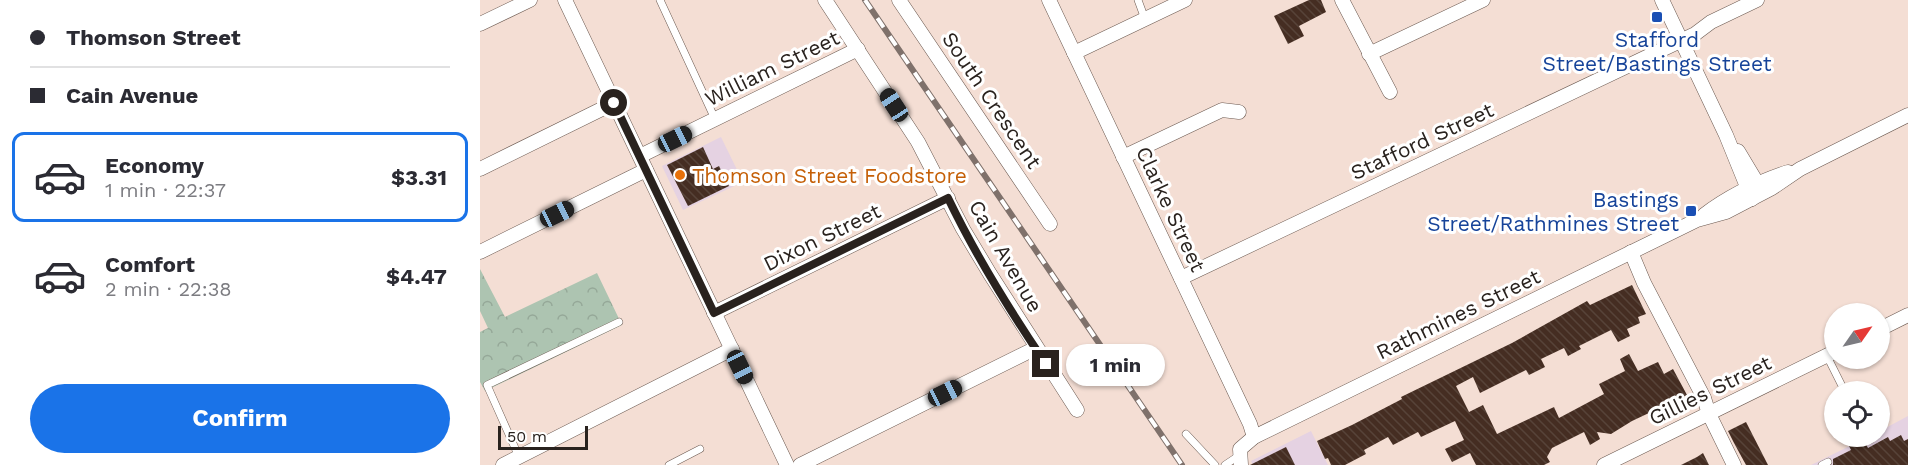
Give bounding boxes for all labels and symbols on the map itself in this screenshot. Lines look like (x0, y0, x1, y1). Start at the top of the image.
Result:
marker: Stafford Street/Bastings Street (1650, 10, 1664, 24)
street label: William Street (701, 25, 843, 111)
street label: South Crescent (937, 27, 1047, 173)
place label: Stafford Street/Bastings Street (1542, 27, 1772, 76)
car (877, 85, 911, 125)
route start (600, 89, 627, 116)
street label: Stafford Street (1347, 97, 1498, 185)
car (655, 123, 695, 155)
street label: Clarke Street (1131, 142, 1211, 276)
place label: Thomson Street Foodstore (692, 163, 967, 188)
marker: Thomson Street Foodstore (673, 168, 687, 182)
place label: Bastings Street/Rathmines Street (1427, 187, 1679, 236)
street label: Cain Avenue (964, 195, 1048, 317)
car (537, 198, 577, 230)
street label: Dixon Street (759, 198, 885, 276)
marker: Bastings Street/Rathmines Street (1684, 204, 1698, 218)
street label: Rathmines Street (1372, 263, 1544, 365)
north arrow (1824, 303, 1890, 369)
callout: 1 min (1067, 343, 1166, 385)
car (724, 347, 756, 387)
route end (1032, 350, 1059, 377)
street label: Gillies Street (1645, 350, 1775, 430)
car (925, 377, 965, 409)
scale bar (498, 423, 588, 450)

